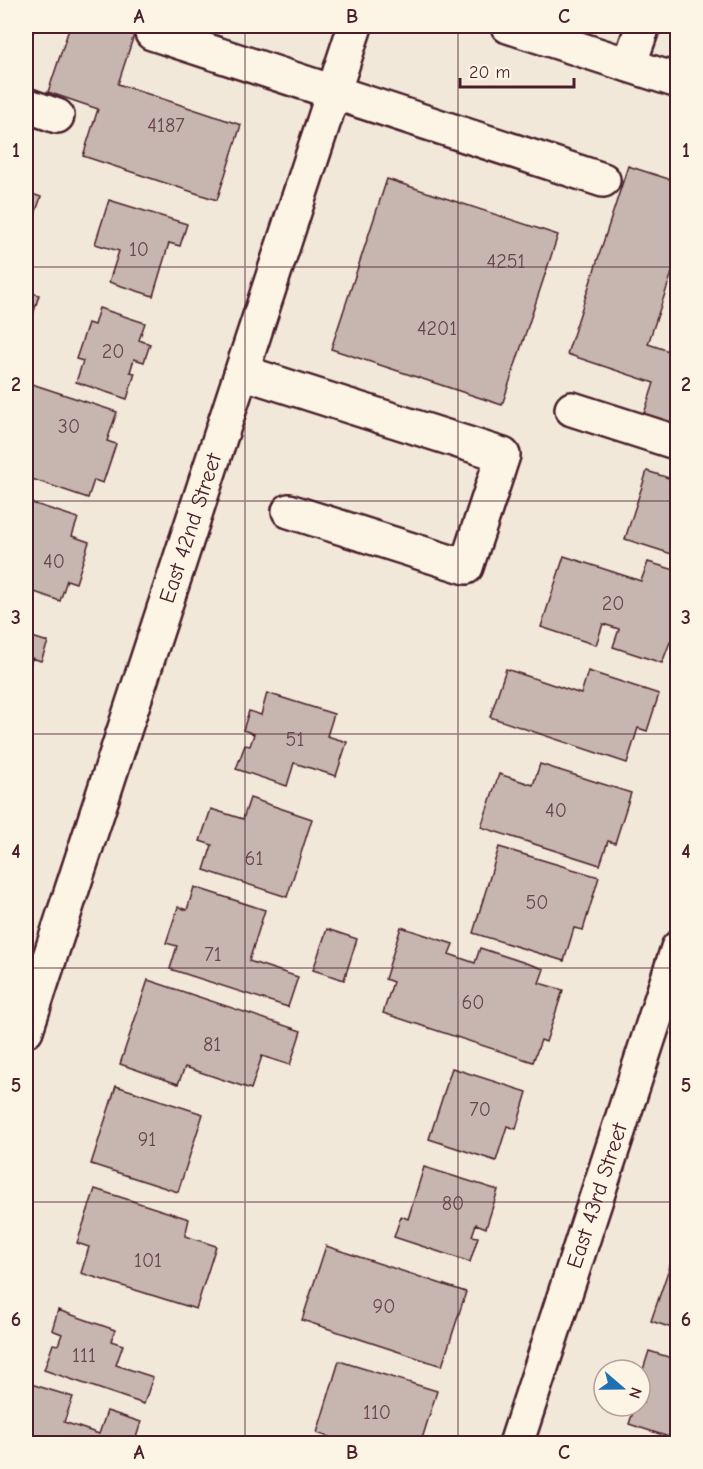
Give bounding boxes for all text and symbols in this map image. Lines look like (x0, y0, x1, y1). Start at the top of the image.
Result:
text: A (133, 5, 145, 28)
text: B (346, 5, 358, 28)
text: C (558, 5, 570, 28)
scale bar (460, 51, 574, 89)
text: 20 m (469, 62, 510, 83)
house number: 4187 (147, 114, 185, 137)
text: 1 (12, 139, 20, 162)
text: 1 (682, 139, 690, 162)
house number: 10 (129, 238, 149, 261)
house number: 4251 (487, 250, 525, 273)
house number: 4201 (417, 317, 457, 340)
house number: 20 (102, 340, 124, 363)
text: 2 (11, 373, 21, 396)
text: 2 (681, 373, 691, 396)
house number: 30 (58, 415, 80, 438)
street label: East 42nd Street (154, 449, 227, 606)
house number: 40 (43, 550, 65, 573)
house number: 20 (602, 592, 624, 615)
text: 3 (11, 606, 21, 629)
text: 3 (681, 606, 691, 629)
house number: 51 (286, 728, 304, 751)
house number: 40 (545, 799, 567, 822)
text: 4 (11, 840, 21, 863)
text: 4 (681, 840, 691, 863)
house number: 61 (245, 847, 263, 870)
house number: 50 (525, 891, 549, 914)
house number: 71 (204, 943, 222, 966)
house number: 60 (461, 991, 485, 1014)
house number: 81 (203, 1033, 221, 1056)
text: 5 (11, 1074, 21, 1097)
text: 5 (681, 1074, 691, 1097)
house number: 70 (469, 1098, 491, 1121)
street label: East 43rd Street (561, 1119, 633, 1272)
house number: 91 (138, 1128, 156, 1151)
house number: 80 (442, 1192, 464, 1215)
house number: 101 (134, 1249, 162, 1272)
house number: 90 (373, 1295, 395, 1318)
text: 6 (11, 1308, 21, 1331)
text: 6 (681, 1308, 691, 1331)
house number: 111 (72, 1344, 96, 1367)
north arrow (592, 1358, 652, 1418)
text: N (625, 1385, 645, 1401)
house number: 110 (363, 1401, 391, 1424)
text: A (133, 1441, 145, 1464)
text: B (346, 1441, 358, 1464)
text: C (558, 1441, 570, 1464)

